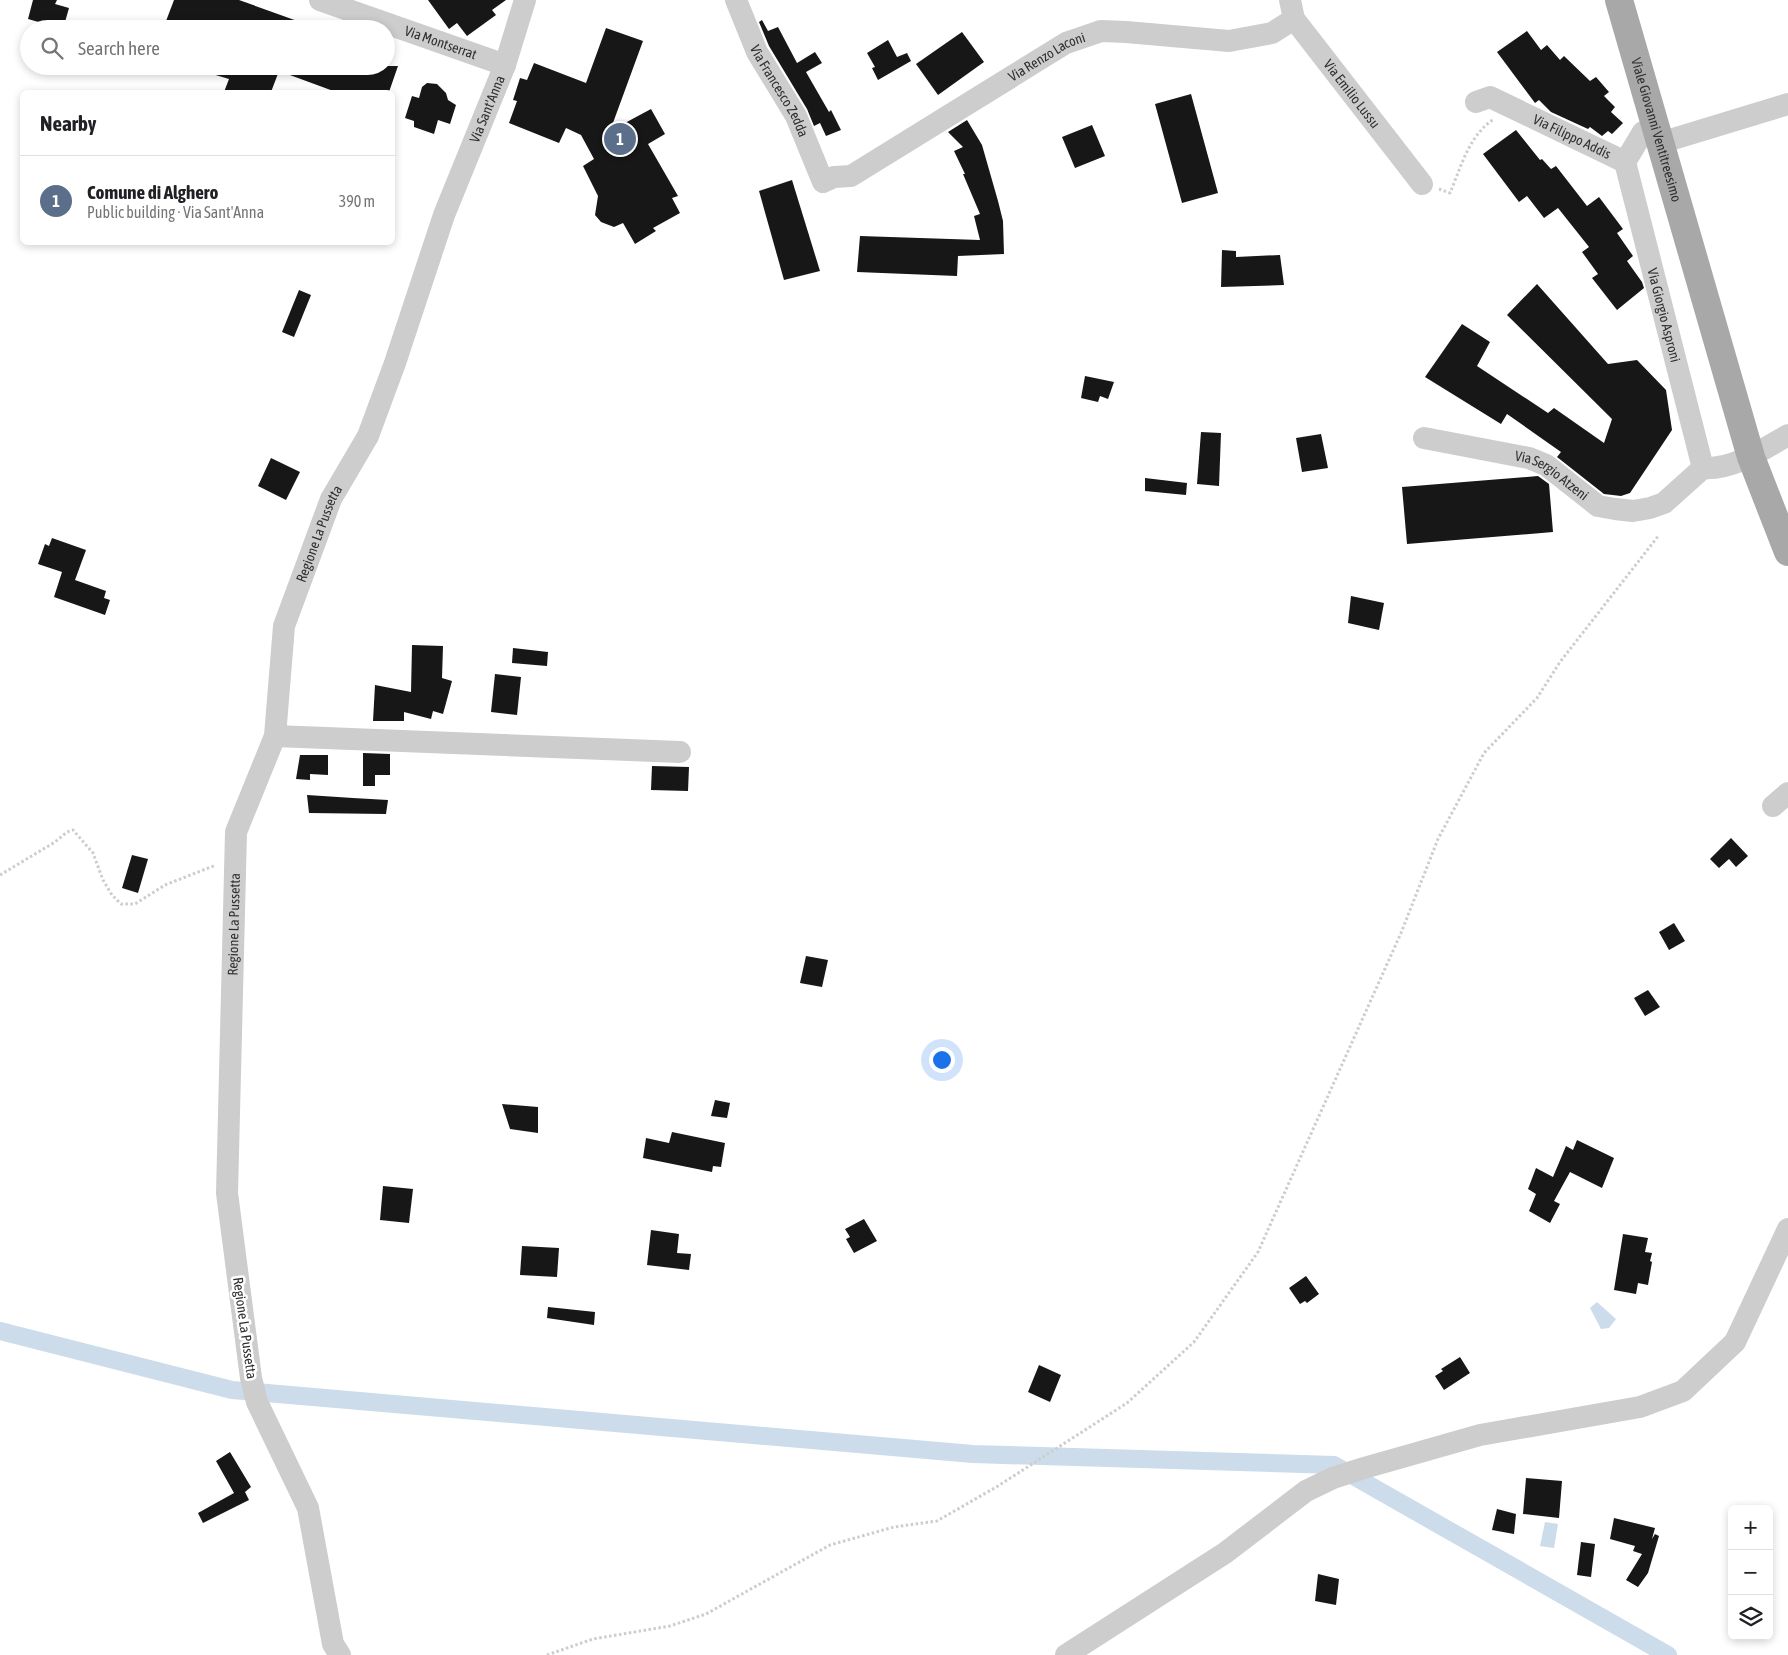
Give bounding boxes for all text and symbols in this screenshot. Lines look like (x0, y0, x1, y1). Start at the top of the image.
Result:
search box (20, 20, 395, 75)
street label: Via Montserrat (403, 22, 479, 62)
street label: Via Renzo Laconi (1005, 29, 1087, 85)
icon: search (38, 34, 66, 62)
text: Search here (78, 37, 160, 59)
street label: Via Francesco Zedda (747, 43, 812, 139)
street label: Via Emilio Lussu (1320, 56, 1383, 131)
street label: Viale Giovanni Ventitreesimo (1628, 56, 1685, 204)
street label: Via Sant'Anna (466, 73, 508, 145)
text: Nearby (40, 111, 96, 135)
street label: Via Filippo Addis (1531, 111, 1614, 162)
pin: 1 (604, 120, 636, 158)
text: Comune di Alghero (87, 181, 218, 203)
text: 1 (52, 192, 60, 210)
text: 390 m (339, 192, 375, 210)
text: Public building · Via Sant'Anna (87, 203, 264, 221)
street label: Via Giorgio Asproni (1644, 266, 1684, 364)
street label: Via Sergio Atzeni (1514, 447, 1592, 503)
street label: Regione La Pussetta (293, 482, 345, 584)
street label: Regione La Pussetta (224, 873, 243, 976)
your location (929, 1047, 955, 1073)
street label: Regione La Pussetta (230, 1276, 260, 1380)
map controls (1728, 1505, 1773, 1640)
button: + (1728, 1505, 1773, 1550)
button: − (1728, 1550, 1773, 1595)
button: layers (1728, 1595, 1773, 1640)

